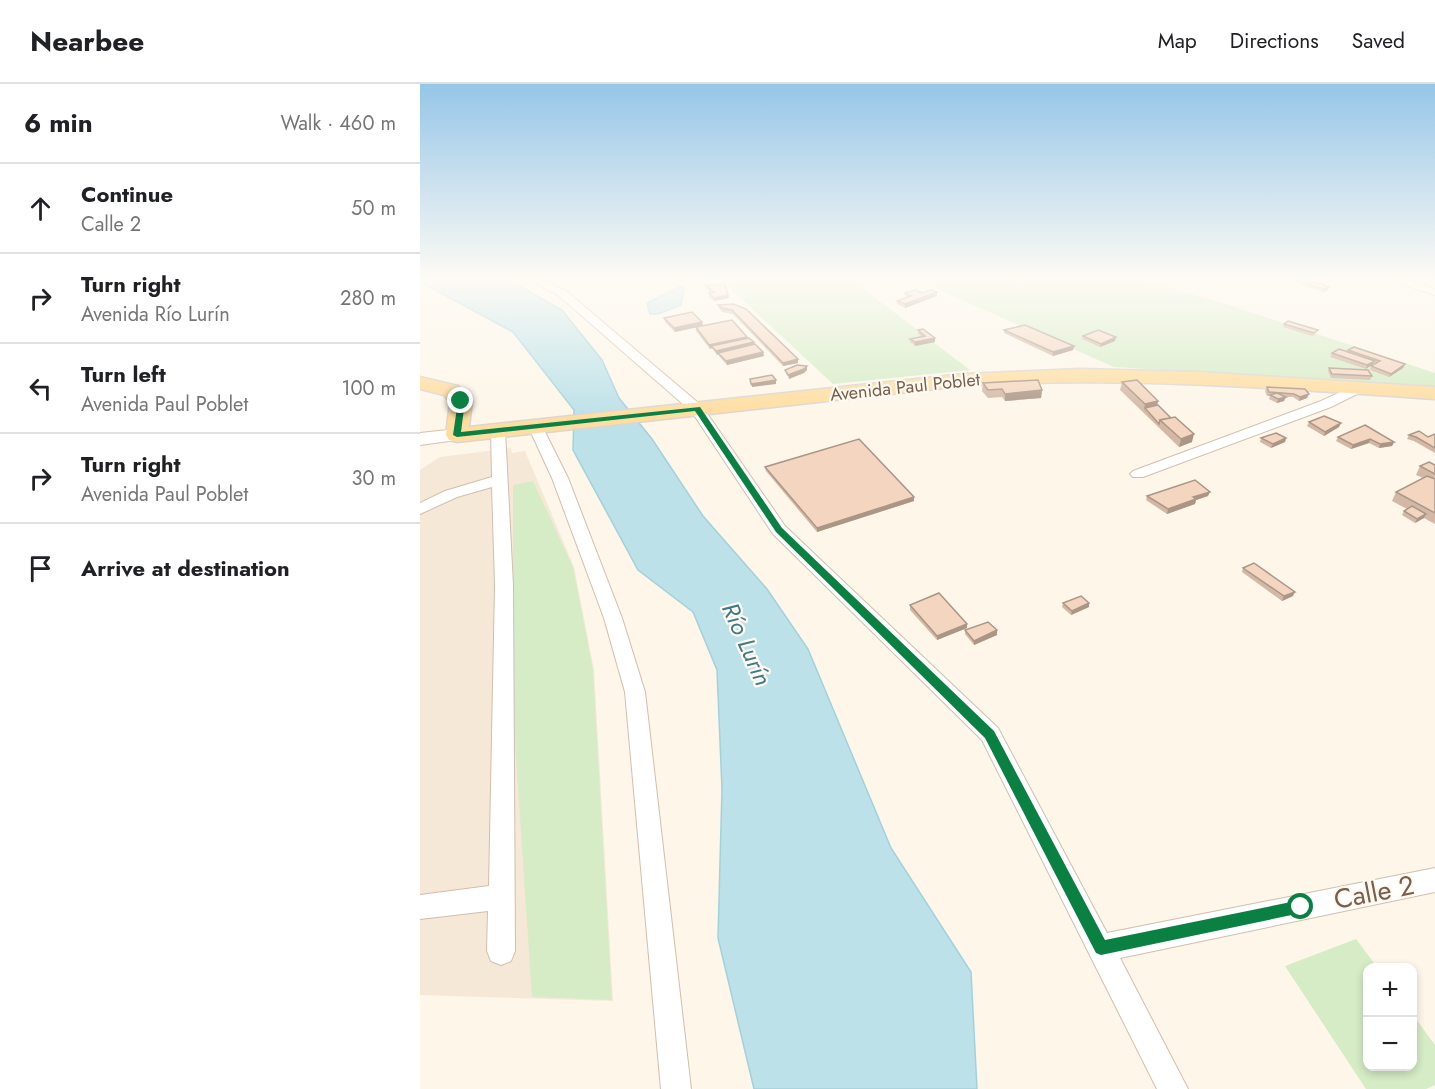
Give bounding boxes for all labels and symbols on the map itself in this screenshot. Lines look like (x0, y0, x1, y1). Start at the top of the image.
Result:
street label: Avenida Paul Poblet (829, 366, 982, 408)
route end (447, 387, 473, 413)
water label: Río Lurín (713, 597, 781, 691)
street label: Calle 2 (1330, 865, 1418, 919)
route start (1287, 893, 1313, 919)

